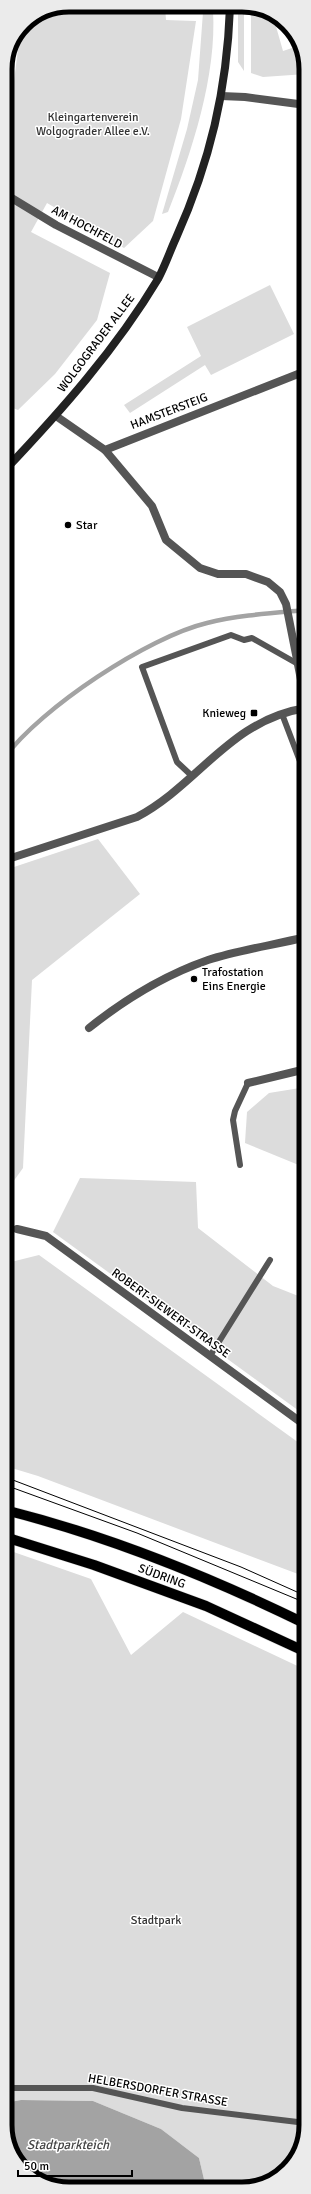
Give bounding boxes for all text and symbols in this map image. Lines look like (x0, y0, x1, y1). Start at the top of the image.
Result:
park label: Kleingartenverein Wolgograder Allee e.V. (36, 110, 150, 139)
street label: AM HOCHFELD (49, 203, 125, 252)
street label: WOLGOGRADER ALLEE (54, 291, 138, 396)
street label: HAMSTERSTEIG (128, 390, 210, 433)
place label: Star (76, 518, 98, 533)
marker: Star (63, 520, 73, 530)
place label: Knieweg (202, 706, 246, 721)
marker: Knieweg (249, 708, 259, 718)
place label: Trafostation Eins Energie (202, 965, 266, 994)
marker: Trafostation Eins Energie (189, 974, 199, 984)
street label: ROBERT-SIEWERT-STRASSE (108, 1265, 233, 1362)
street label: SÜDRING (136, 1561, 187, 1592)
park label: Stadtpark (131, 1913, 181, 1928)
street label: HELBERSDORFER STRASSE (87, 2071, 229, 2110)
water label: Stadtparkteich (27, 2137, 110, 2153)
scale bar (18, 2152, 132, 2178)
text: 50 m (24, 2159, 49, 2174)

